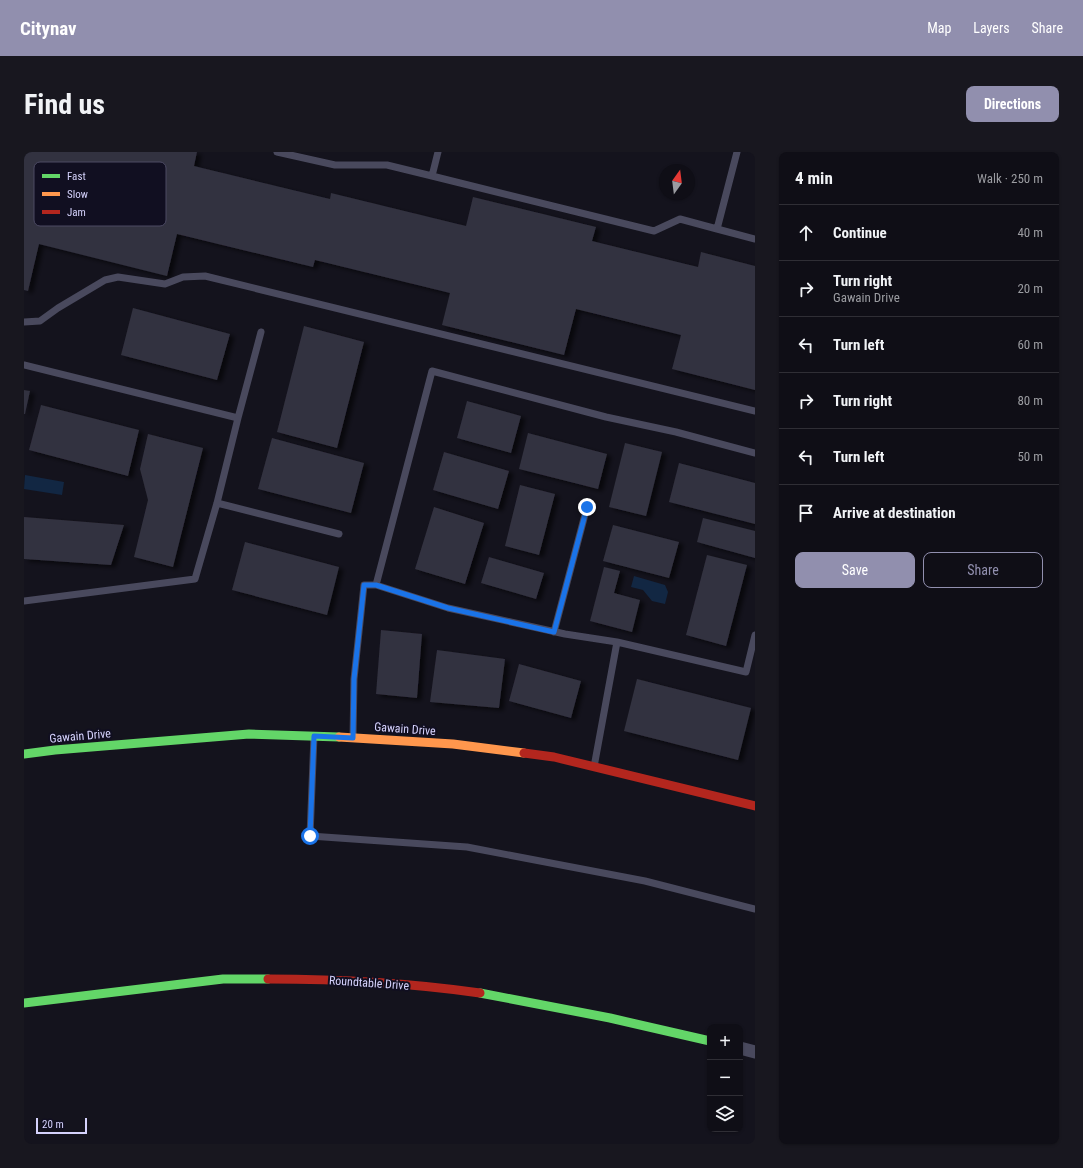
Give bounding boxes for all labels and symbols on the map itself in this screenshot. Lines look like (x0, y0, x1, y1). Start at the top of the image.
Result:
legend (34, 162, 166, 226)
north arrow (659, 164, 695, 200)
text: Fast (67, 170, 86, 183)
text: Slow (67, 188, 88, 201)
text: Jam (67, 206, 86, 219)
route end (578, 498, 596, 516)
street label: Gawain Drive (374, 720, 437, 738)
street label: Gawain Drive (49, 726, 112, 746)
route start (301, 827, 319, 845)
street label: Roundtable Drive (328, 973, 410, 993)
scale bar (36, 1116, 87, 1135)

